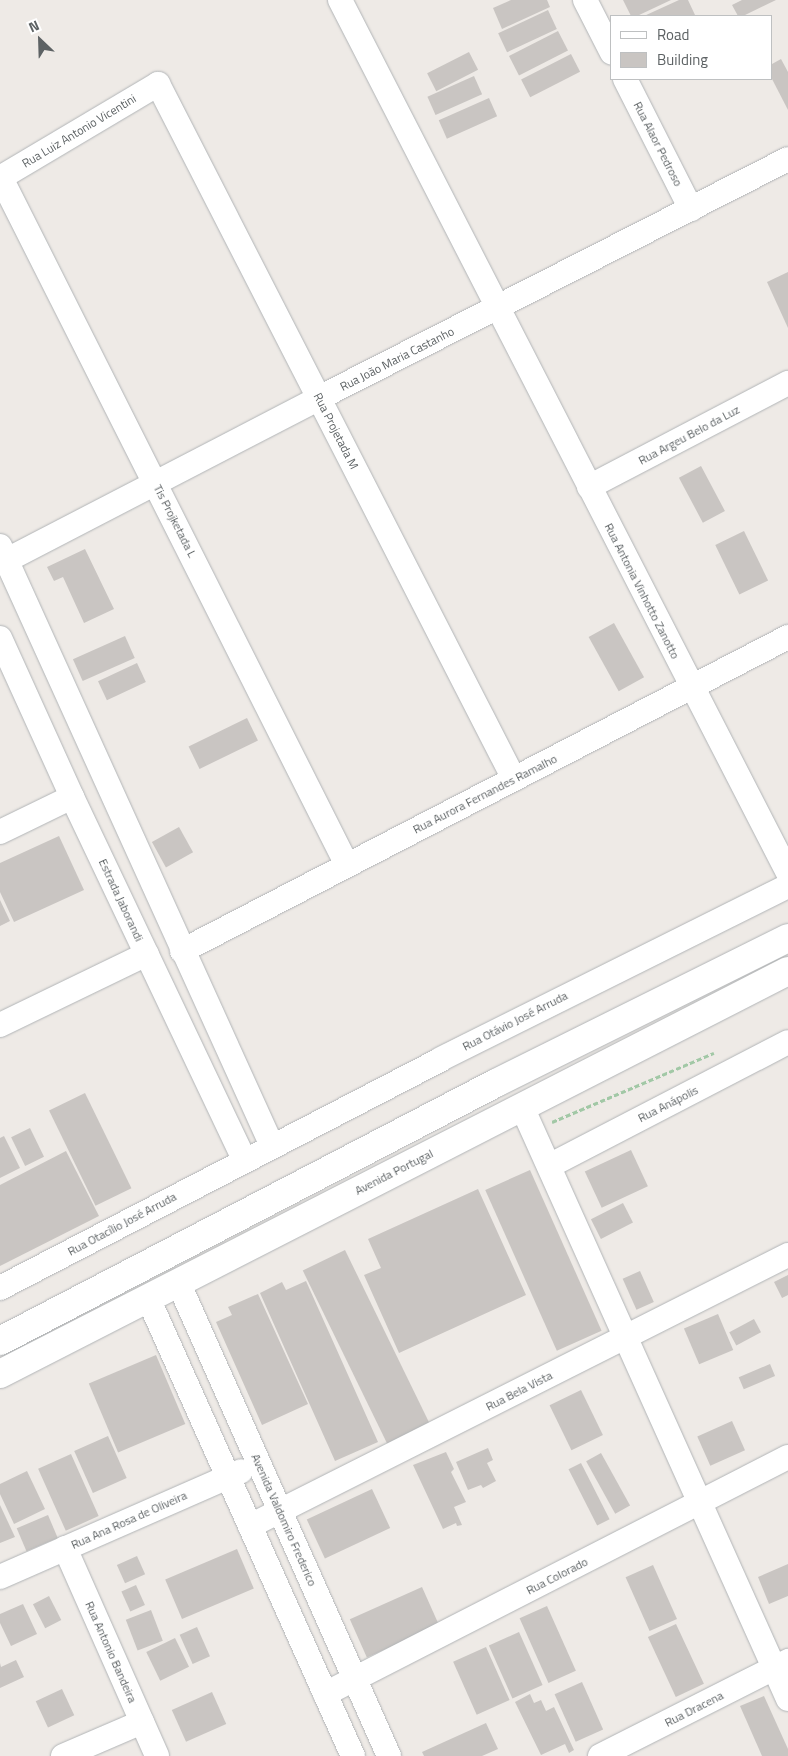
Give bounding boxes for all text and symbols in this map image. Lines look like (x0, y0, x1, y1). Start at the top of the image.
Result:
text: N (25, 14, 42, 37)
north arrow (15, 15, 65, 65)
legend (610, 15, 773, 80)
text: Road (657, 23, 689, 46)
text: Building (657, 48, 708, 71)
street label: Rua Luiz Antonio Vicentini (19, 91, 139, 171)
street label: Rua Alaor Pedroso (630, 99, 686, 189)
street label: Rua João Maria Castanho (338, 324, 456, 394)
street label: Rua Projetada M (311, 390, 361, 472)
street label: Rua Argeu Belo da Luz (636, 402, 742, 468)
street label: Tis Projketada L (150, 482, 200, 560)
street label: Rua Antonia Vinhotto Zanotto (601, 521, 683, 661)
street label: Rua Aurora Fernandes Ramalho (410, 751, 560, 837)
street label: Estrada Jaborandi (96, 856, 146, 944)
street label: Rua Otávio José Arruda (460, 988, 570, 1054)
street label: Rua Anápolis (635, 1083, 701, 1125)
street label: Avenida Portugal (352, 1146, 436, 1198)
street label: Rua Otacílio José Arruda (65, 1189, 179, 1259)
street label: Rua Bela Vista (483, 1368, 555, 1414)
street label: Avenida Valdomiro Frederico (248, 1452, 320, 1588)
street label: Rua Ana Rosa de Oliveira (69, 1488, 189, 1552)
street label: Rua Colorado (524, 1554, 590, 1598)
street label: Rua Antonio Bandeira (82, 1599, 140, 1705)
street label: Rua Dracena (662, 1688, 726, 1730)

